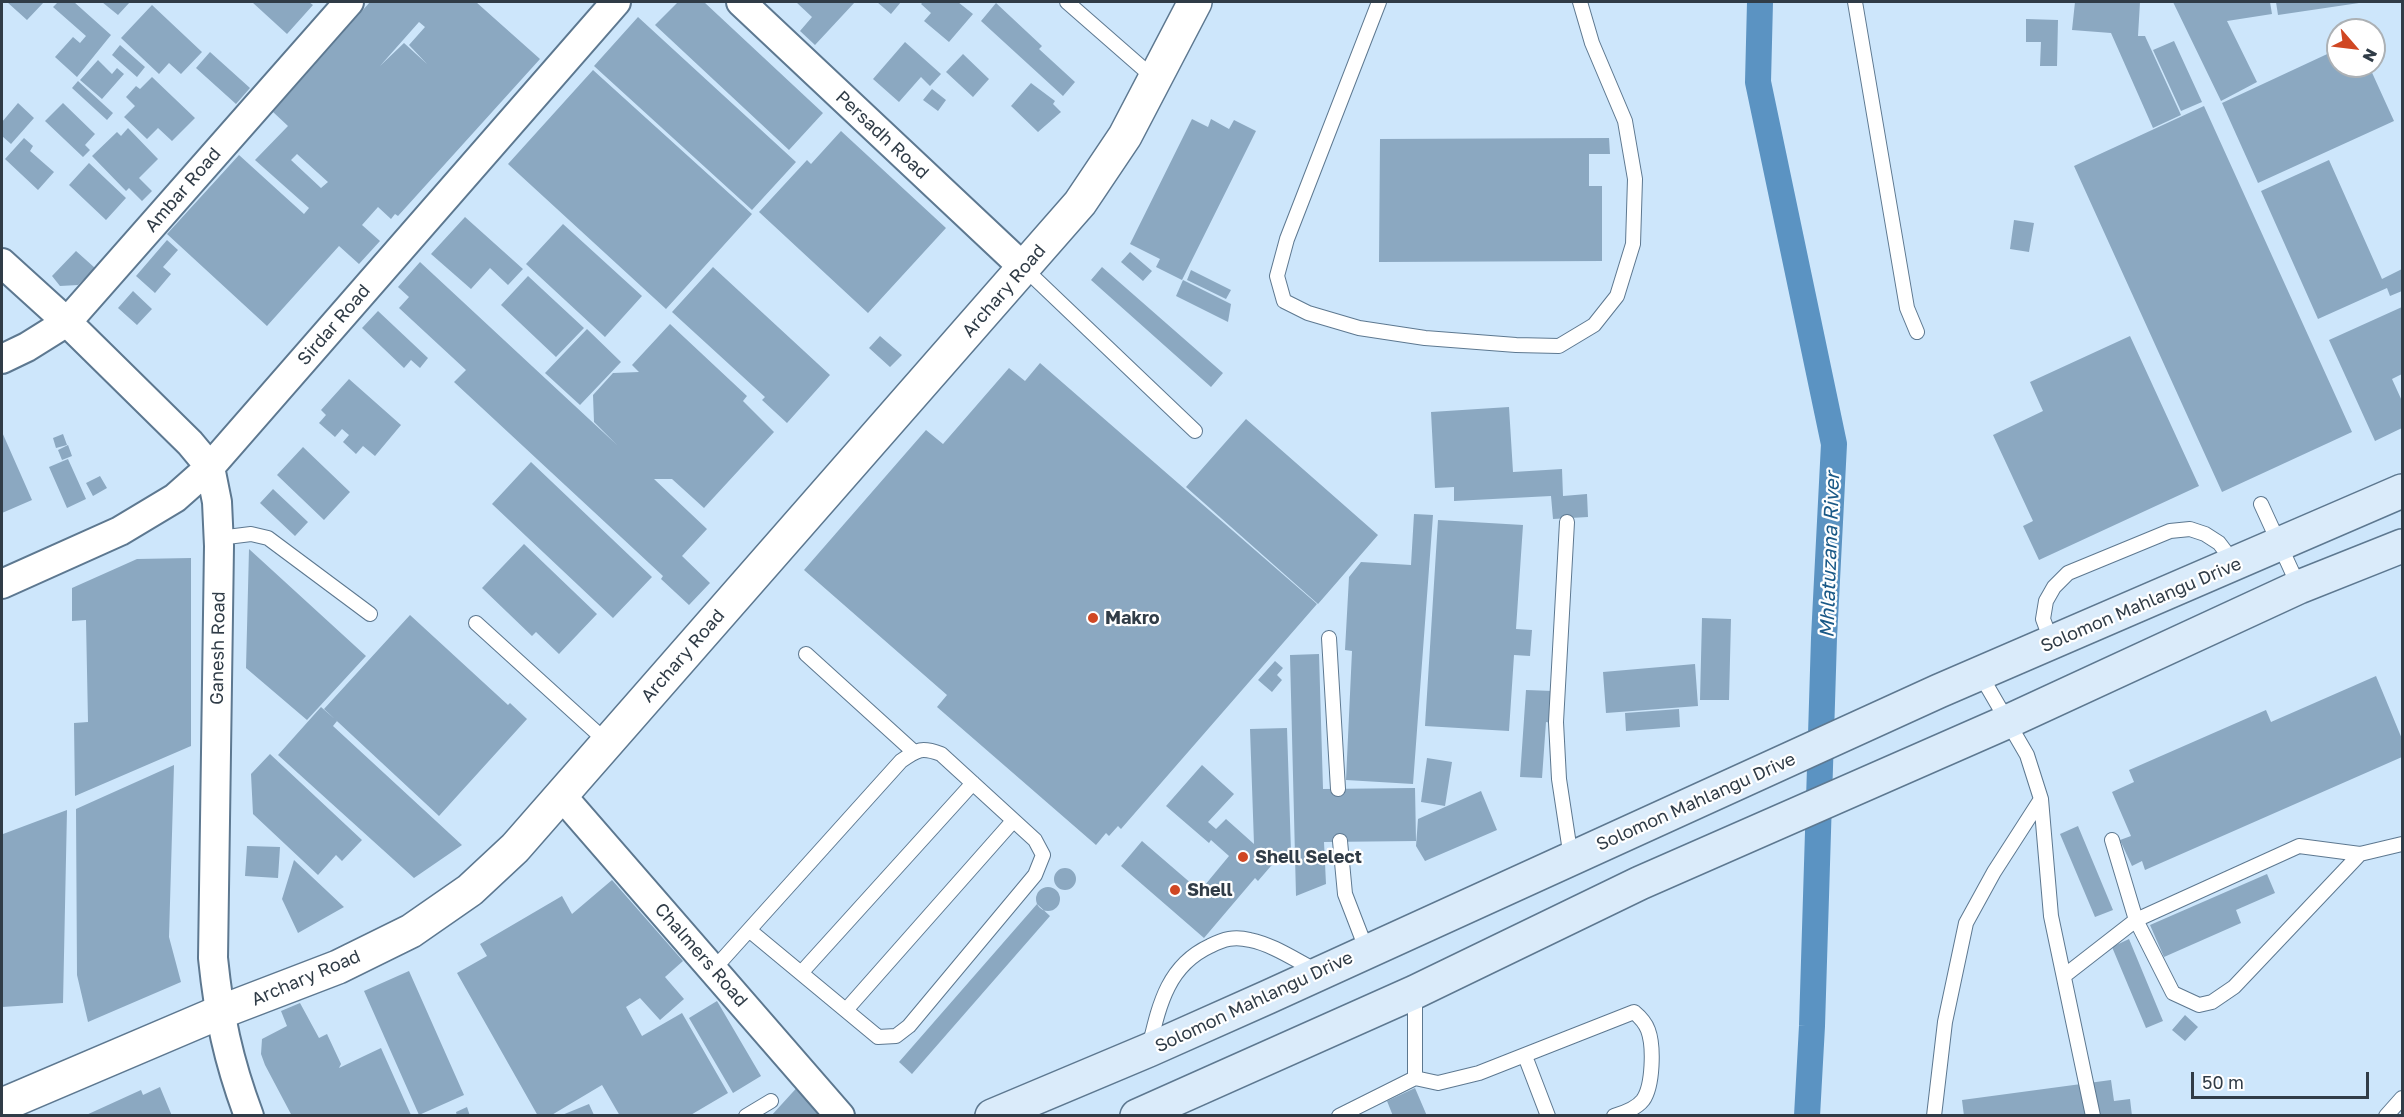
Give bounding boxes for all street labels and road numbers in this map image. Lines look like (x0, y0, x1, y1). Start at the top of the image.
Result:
street label: Persadh Road (831, 86, 933, 184)
street label: Ambar Road (140, 143, 226, 237)
street label: Archary Road (958, 240, 1050, 342)
street label: Sirdar Road (293, 280, 375, 370)
street label: Solomon Mahlangu Drive (2037, 553, 2245, 657)
street label: Ganesh Road (206, 591, 230, 705)
street label: Archary Road (637, 605, 729, 707)
street label: Solomon Mahlangu Drive (1593, 748, 1799, 856)
street label: Chalmers Road (650, 899, 752, 1011)
street label: Archary Road (248, 945, 364, 1011)
street label: Solomon Mahlangu Drive (1152, 947, 1356, 1057)

